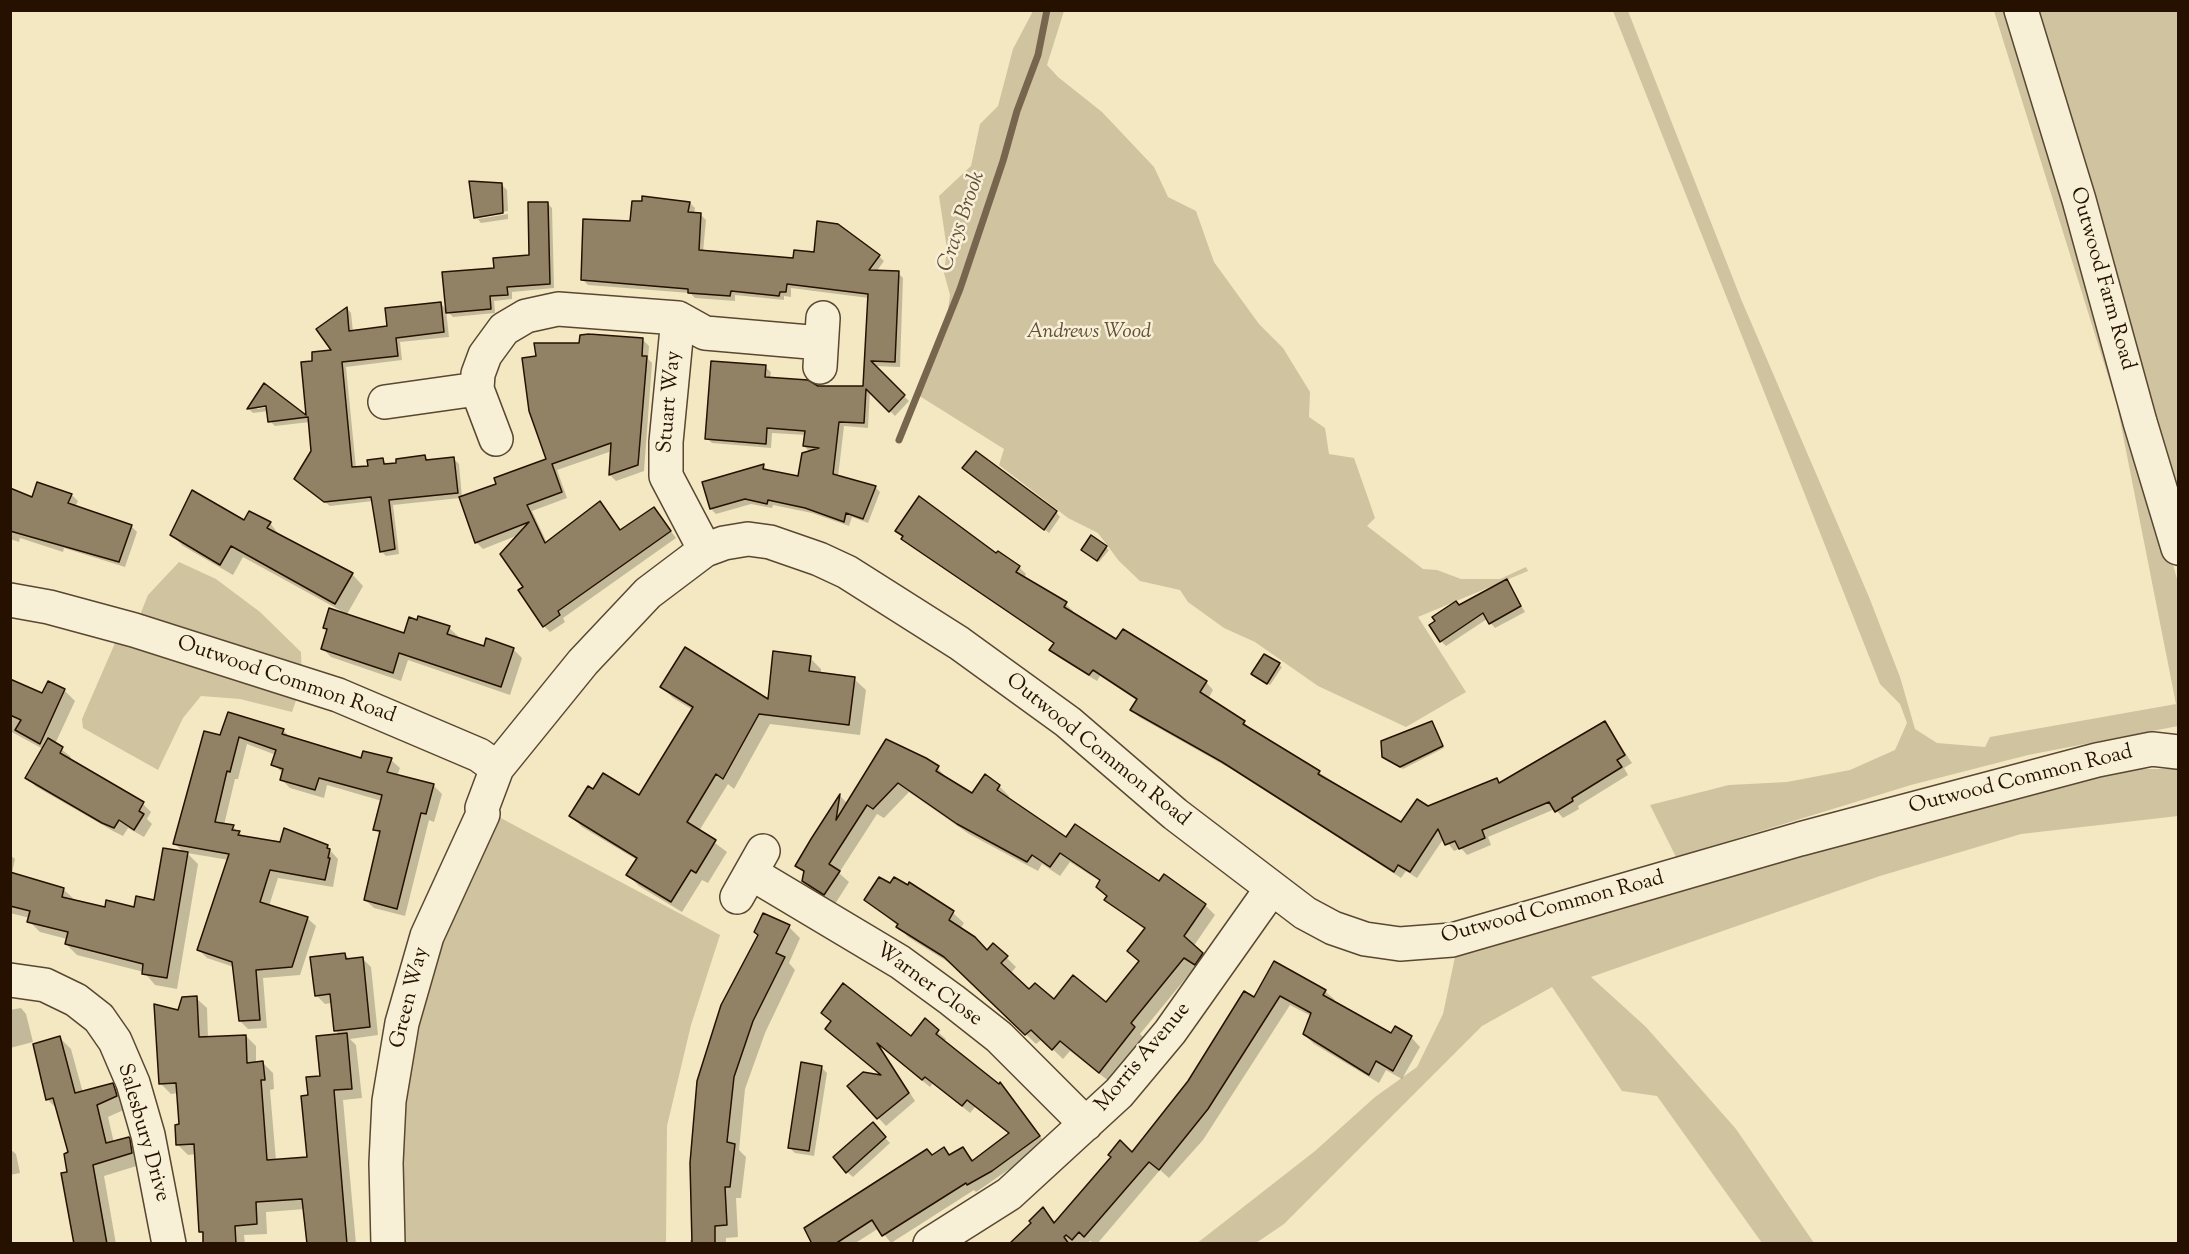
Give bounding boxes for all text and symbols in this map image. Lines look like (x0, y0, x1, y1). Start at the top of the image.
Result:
water label: Crays Brook (934, 168, 992, 276)
street label: Outwood Farm Road (2063, 185, 2139, 373)
park label: Andrews Wood (1027, 320, 1151, 346)
street label: Stuart Way (654, 350, 688, 454)
street label: Outwood Common Road (173, 632, 399, 730)
street label: Outwood Common Road (1000, 669, 1194, 833)
street label: Outwood Common Road (1907, 741, 2135, 821)
street label: Outwood Common Road (1439, 867, 1667, 951)
street label: Warner Close (870, 939, 986, 1033)
street label: Green Way (386, 945, 436, 1051)
street label: Morris Avenue (1091, 998, 1197, 1118)
street label: Salesbury Drive (110, 1061, 174, 1205)

